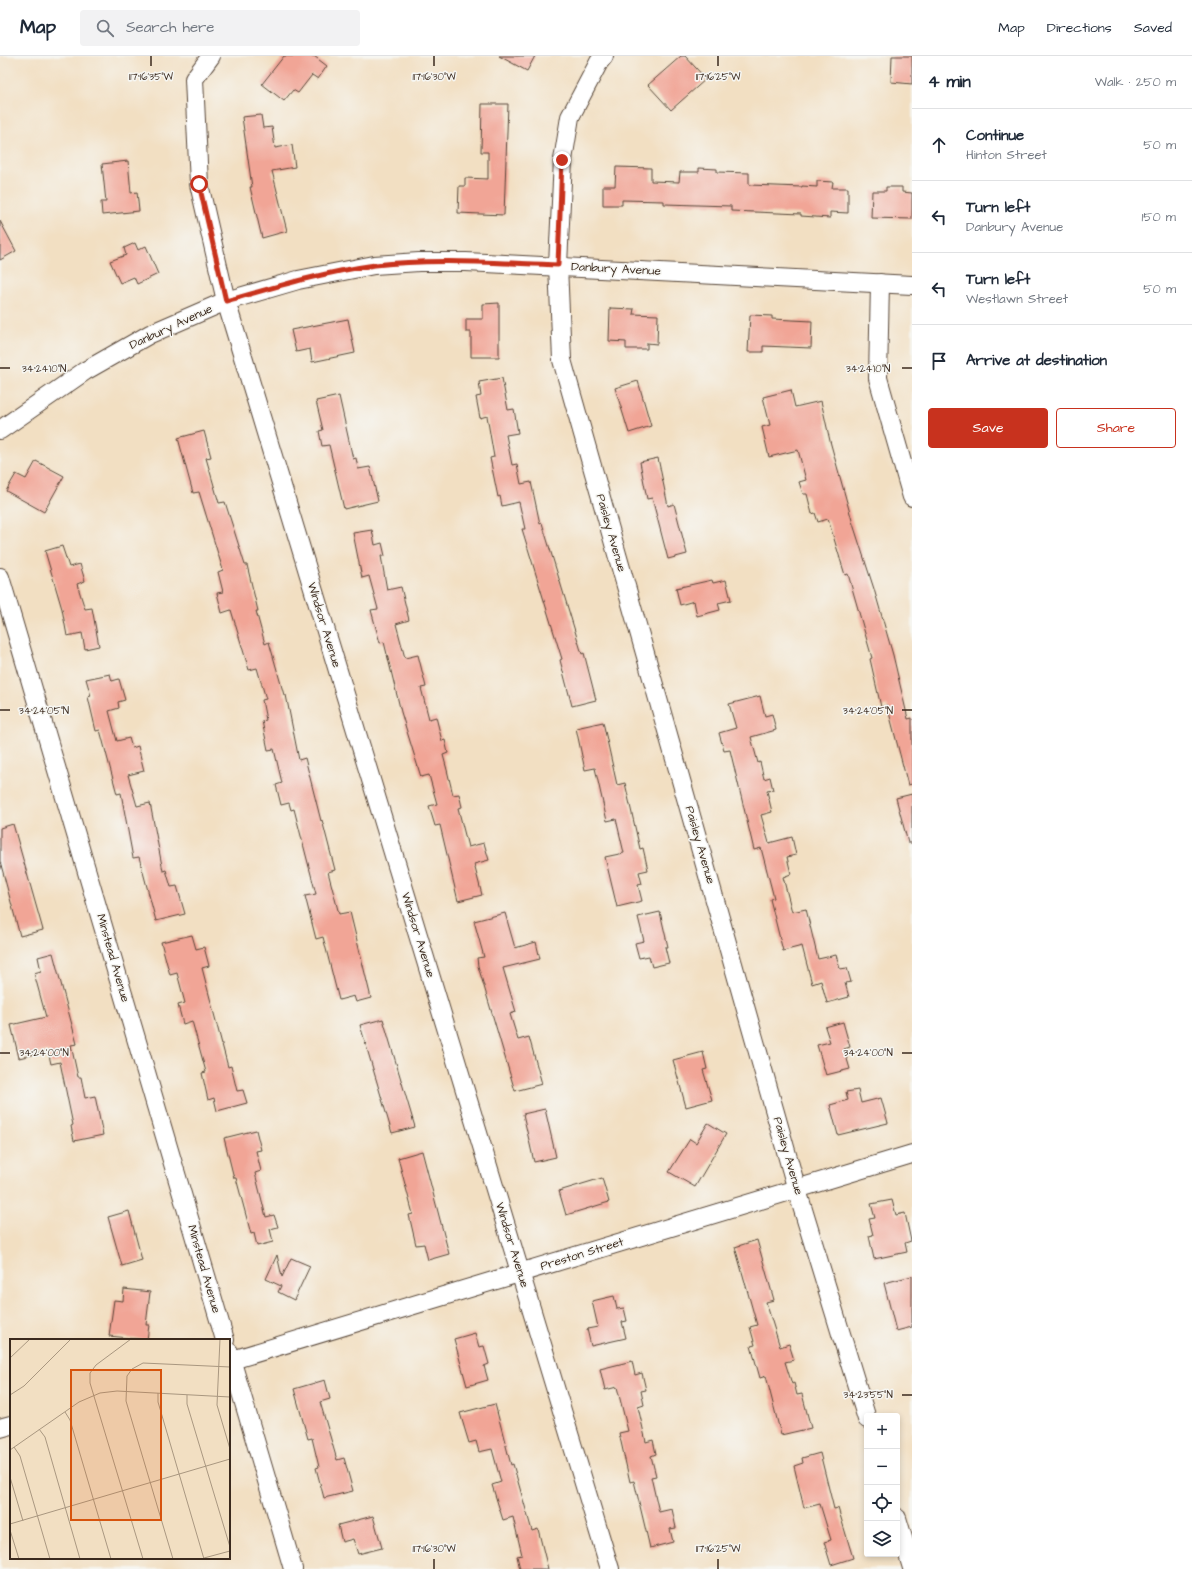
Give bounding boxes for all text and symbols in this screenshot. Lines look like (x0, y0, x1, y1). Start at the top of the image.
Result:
search box (80, 10, 360, 46)
text: Map (20, 14, 56, 41)
icon: search (94, 17, 116, 39)
text: Search here (126, 17, 215, 38)
text: Map (998, 18, 1025, 38)
text: Directions (1047, 18, 1112, 38)
text: Saved (1134, 18, 1172, 38)
text: 117°16'35"W (129, 70, 174, 84)
text: 117°16'30"W (412, 70, 456, 84)
text: 117°16'25"W (696, 70, 741, 84)
text: 4 min (928, 70, 971, 94)
text: Walk · 250 m (1095, 73, 1176, 91)
text: Continue (966, 125, 1024, 146)
icon: ahead (928, 134, 950, 156)
text: 50 m (1143, 136, 1176, 154)
text: Hinton Street (966, 146, 1047, 164)
route end (553, 151, 571, 169)
route start (190, 175, 208, 193)
text: Turn left (966, 197, 1030, 218)
icon: left (928, 206, 950, 228)
text: 150 m (1142, 208, 1176, 226)
text: Danbury Avenue (966, 218, 1063, 236)
street label: Danbury Avenue (571, 258, 662, 281)
text: Turn left (966, 269, 1030, 290)
icon: left (928, 278, 950, 300)
text: 50 m (1143, 280, 1176, 298)
text: Westlawn Street (966, 290, 1068, 308)
street label: Danbury Avenue (127, 300, 216, 355)
icon: arrive (928, 350, 950, 372)
text: Arrive at destination (966, 350, 1107, 371)
text: 34°24'10"N (22, 362, 66, 376)
text: 34°24'10"N (846, 362, 890, 376)
button: Save (928, 408, 1048, 448)
button: Share (1056, 408, 1176, 448)
street label: Paisley Avenue (591, 492, 630, 575)
street label: Windsor Avenue (303, 580, 345, 670)
text: 34°24'05"N (19, 704, 69, 718)
text: 34°24'05"N (843, 704, 893, 718)
street label: Paisley Avenue (680, 804, 719, 887)
street label: Windsor Avenue (397, 890, 439, 980)
street label: Minstead Avenue (92, 912, 134, 1005)
text: 34°24'00"N (19, 1046, 69, 1060)
text: 34°24'00"N (843, 1046, 893, 1060)
street label: Paisley Avenue (768, 1115, 807, 1198)
street label: Windsor Avenue (491, 1200, 533, 1290)
street label: Minstead Avenue (183, 1223, 225, 1316)
street label: Preston Street (538, 1233, 626, 1275)
inset map (10, 1339, 230, 1559)
text: 34°23'55"N (843, 1388, 893, 1402)
map controls (864, 1413, 900, 1557)
button: + (864, 1413, 900, 1449)
button: − (864, 1449, 900, 1485)
button: locate (864, 1485, 900, 1521)
button: layers (864, 1521, 900, 1557)
text: 117°16'30"W (412, 1542, 456, 1556)
text: 117°16'25"W (696, 1542, 741, 1556)

